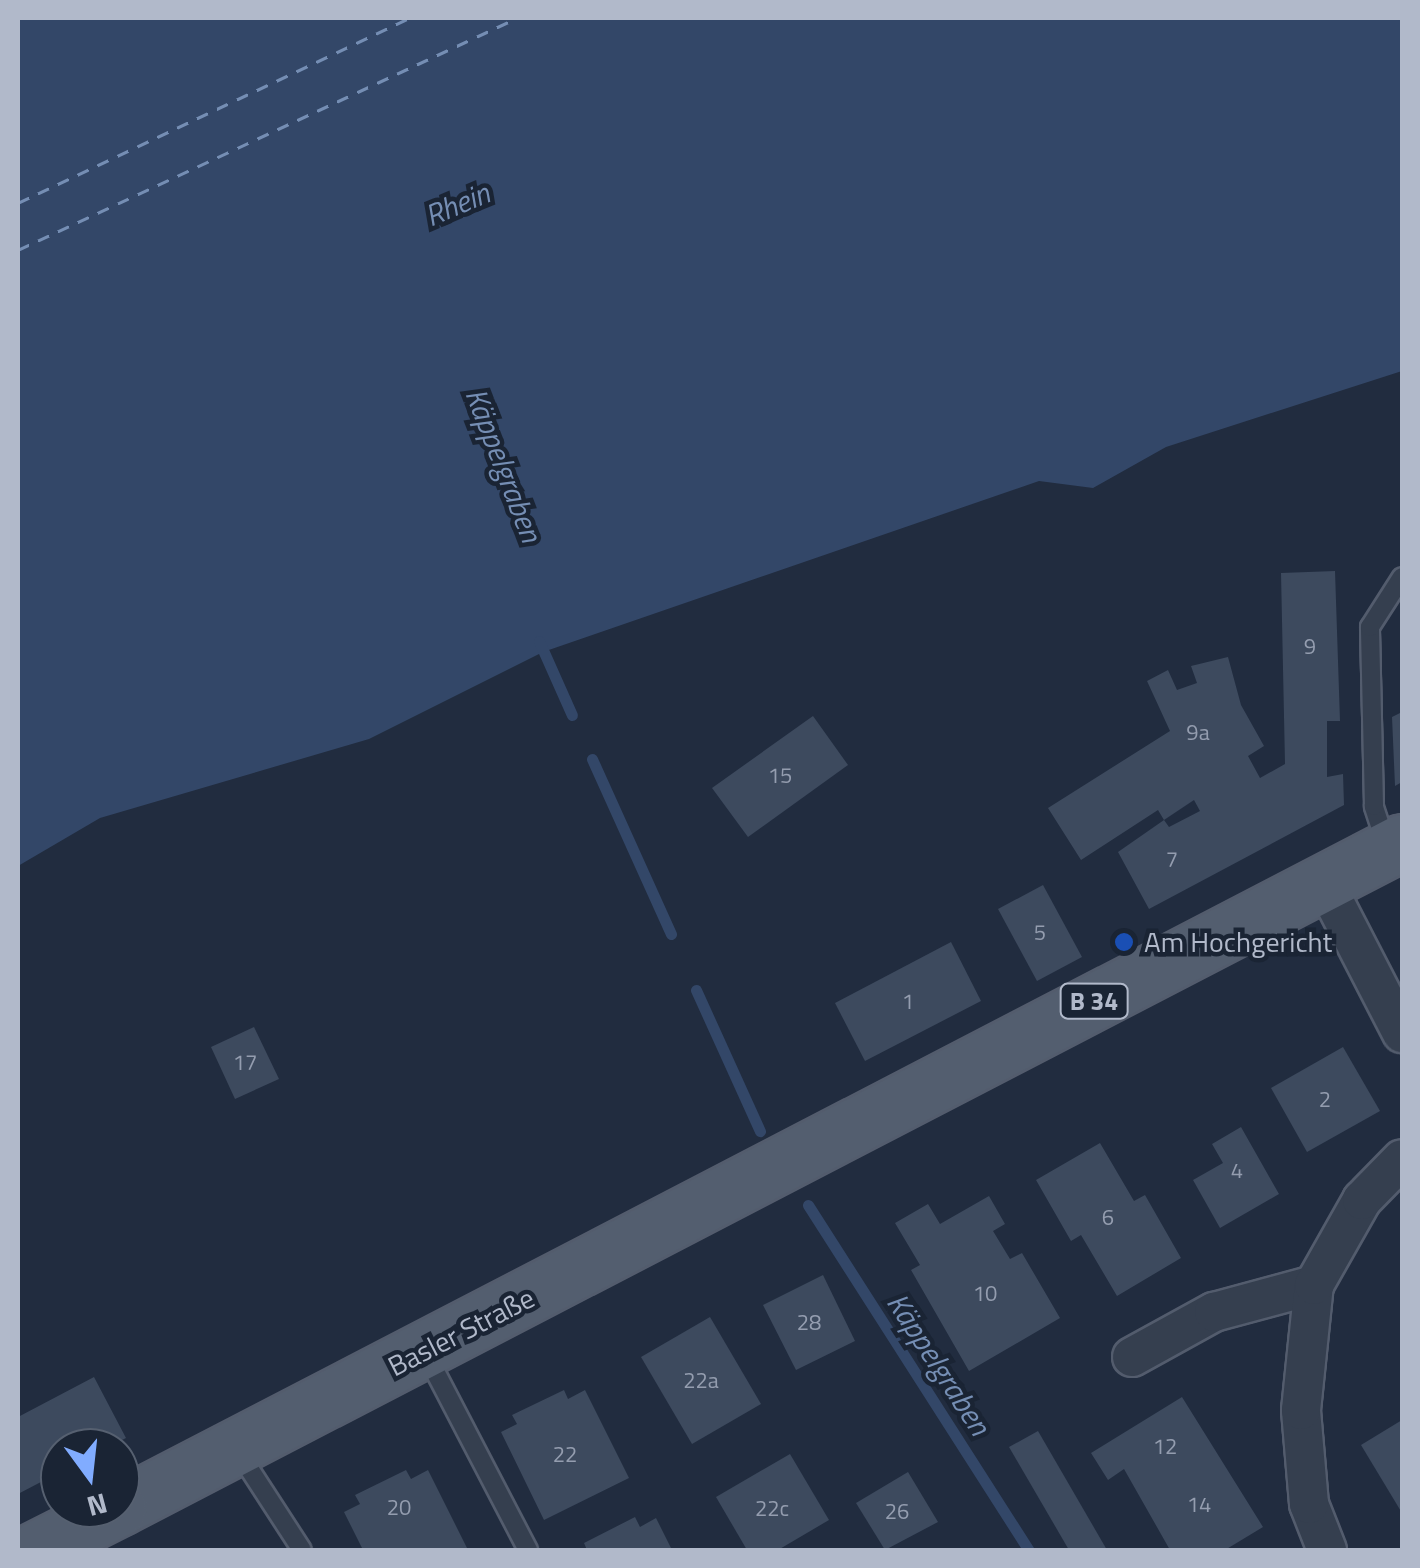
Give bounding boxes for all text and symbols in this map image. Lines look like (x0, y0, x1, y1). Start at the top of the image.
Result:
water label: Rhein (419, 174, 495, 234)
water label: Käppelgraben (458, 383, 550, 547)
house number: 9 (1304, 634, 1316, 660)
house number: 9a (1186, 720, 1210, 746)
house number: 15 (768, 763, 792, 789)
house number: 7 (1166, 847, 1178, 873)
house number: 5 (1034, 920, 1046, 946)
place label: Am Hochgericht (1144, 925, 1332, 959)
marker: Am Hochgericht (1113, 931, 1135, 953)
road number: B 34 (1059, 981, 1129, 1021)
house number: 1 (902, 989, 914, 1015)
house number: 17 (233, 1050, 257, 1076)
house number: 2 (1319, 1087, 1331, 1113)
house number: 4 (1231, 1158, 1243, 1184)
house number: 6 (1102, 1205, 1114, 1231)
street label: Basler Straße (382, 1281, 540, 1383)
house number: 10 (973, 1281, 997, 1307)
water label: Käppelgraben (880, 1286, 998, 1442)
house number: 28 (797, 1310, 821, 1336)
house number: 22a (683, 1368, 719, 1394)
north arrow (40, 1428, 140, 1528)
house number: 12 (1153, 1434, 1177, 1460)
house number: 22 (553, 1442, 577, 1468)
text: N (82, 1482, 112, 1529)
house number: 14 (1187, 1492, 1211, 1518)
house number: 20 (387, 1495, 411, 1521)
house number: 22c (755, 1496, 789, 1522)
house number: 26 (885, 1499, 909, 1525)

